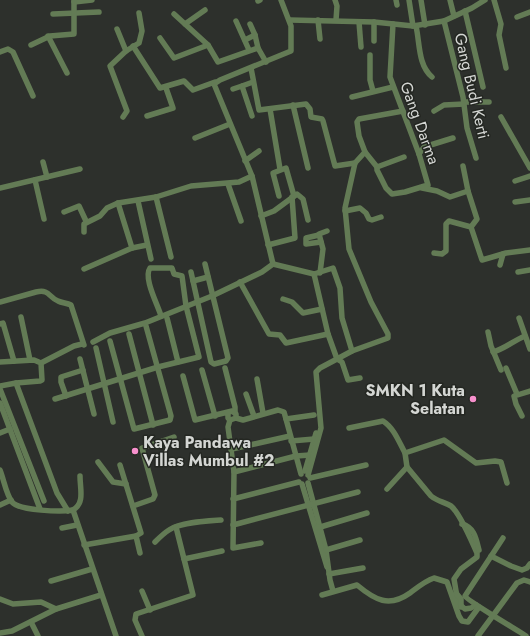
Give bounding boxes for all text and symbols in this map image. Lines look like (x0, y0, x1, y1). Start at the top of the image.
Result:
street label: Gang Budi Kerti (449, 31, 495, 141)
street label: Gang Darma (394, 78, 446, 168)
place label: SMKN 1 Kuta Selatan (365, 379, 465, 420)
marker: SMKN 1 Kuta Selatan (468, 394, 478, 404)
place label: Kaya Pandawa Villas Mumbul #2 (142, 431, 274, 472)
marker: Kaya Pandawa Villas Mumbul #2 (130, 446, 140, 456)

